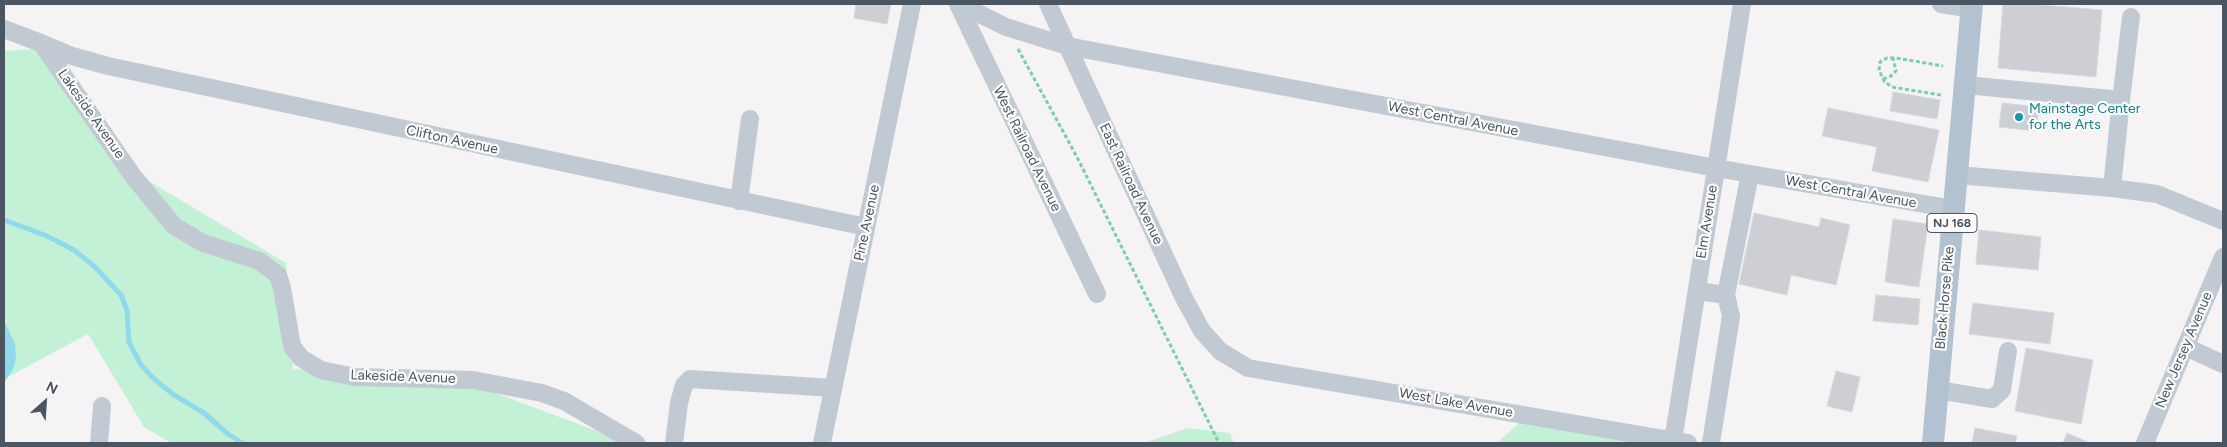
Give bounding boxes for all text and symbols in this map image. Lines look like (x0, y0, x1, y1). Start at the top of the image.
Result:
street label: Lakeside Avenue (54, 66, 128, 162)
street label: West Railroad Avenue (989, 84, 1065, 214)
street label: West Central Avenue (1386, 98, 1520, 140)
place label: Mainstage Center for the Arts (2029, 101, 2140, 134)
marker: Mainstage Center for the Arts (2013, 111, 2025, 123)
street label: East Railroad Avenue (1096, 121, 1166, 247)
street label: Clifton Avenue (404, 122, 500, 158)
street label: West Central Avenue (1784, 172, 1918, 212)
street label: Pine Avenue (851, 183, 883, 263)
street label: Elm Avenue (1693, 184, 1721, 260)
road number: NJ 168 (1927, 214, 1977, 232)
street label: Black Horse Pike (1932, 246, 1958, 350)
street label: New Jersey Avenue (2152, 289, 2216, 411)
street label: Lakeside Avenue (350, 367, 456, 387)
north arrow (20, 377, 70, 427)
text: N (43, 378, 60, 398)
street label: West Lake Avenue (1398, 385, 1514, 421)

